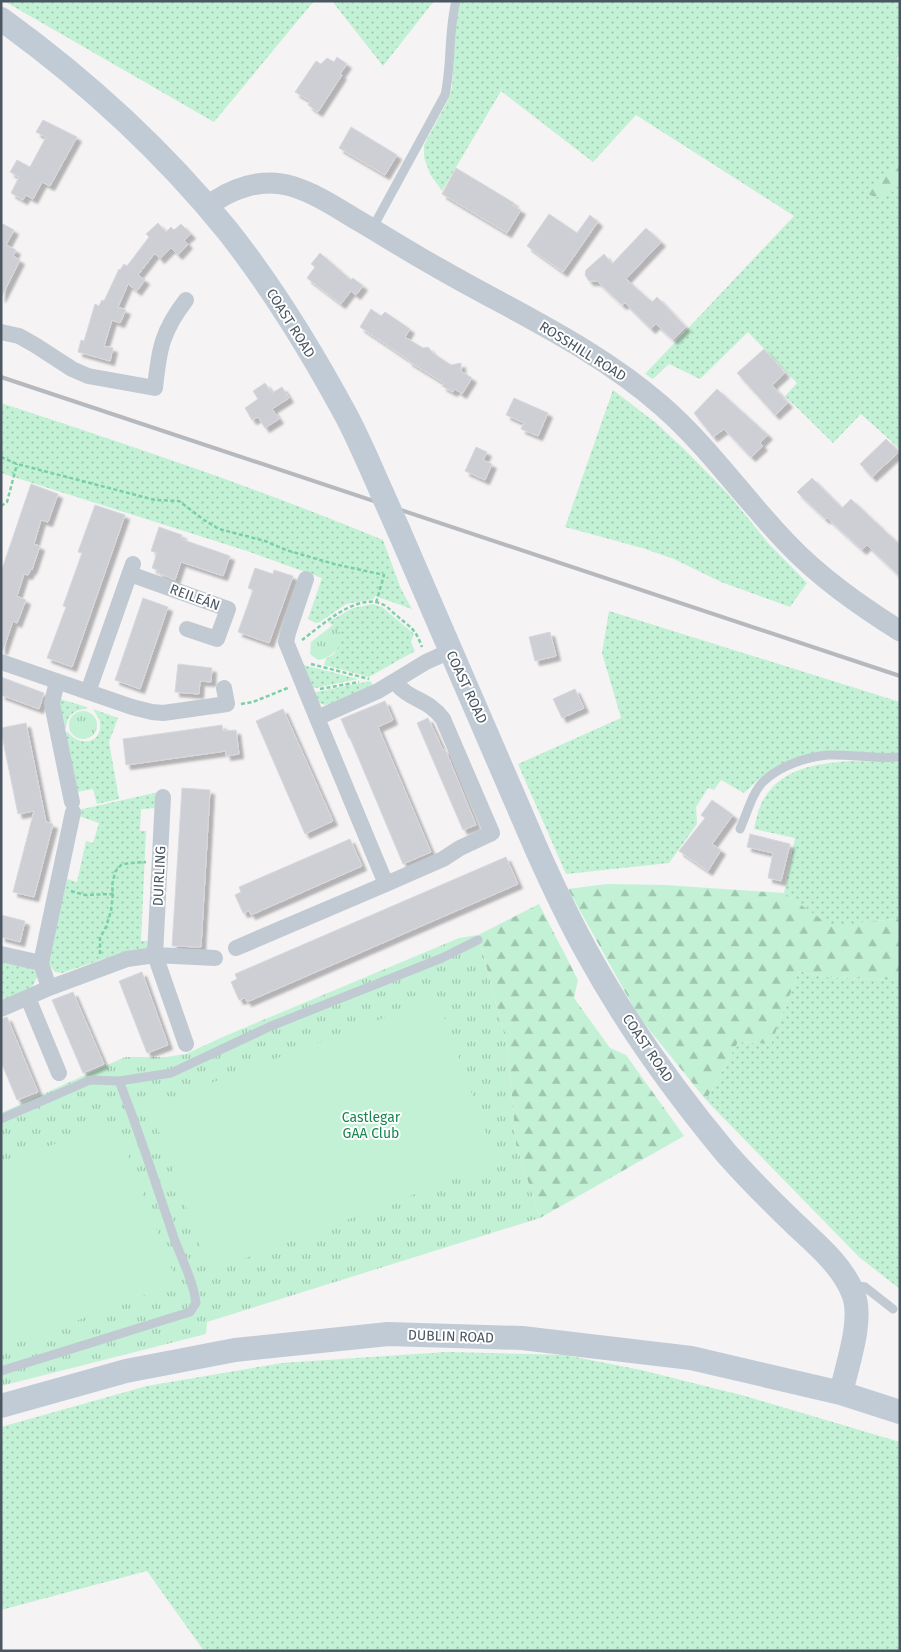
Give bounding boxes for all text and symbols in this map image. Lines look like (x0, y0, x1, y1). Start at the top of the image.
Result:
street label: COAST ROAD (263, 286, 319, 361)
street label: ROSSHILL ROAD (536, 318, 629, 385)
street label: REILEÁN (167, 580, 223, 614)
street label: COAST ROAD (442, 648, 491, 726)
street label: DUIRLING (149, 845, 170, 907)
street label: COAST ROAD (619, 1011, 677, 1086)
park label: Castlegar GAA Club (342, 1109, 401, 1142)
street label: DUBLIN ROAD (408, 1327, 494, 1346)

